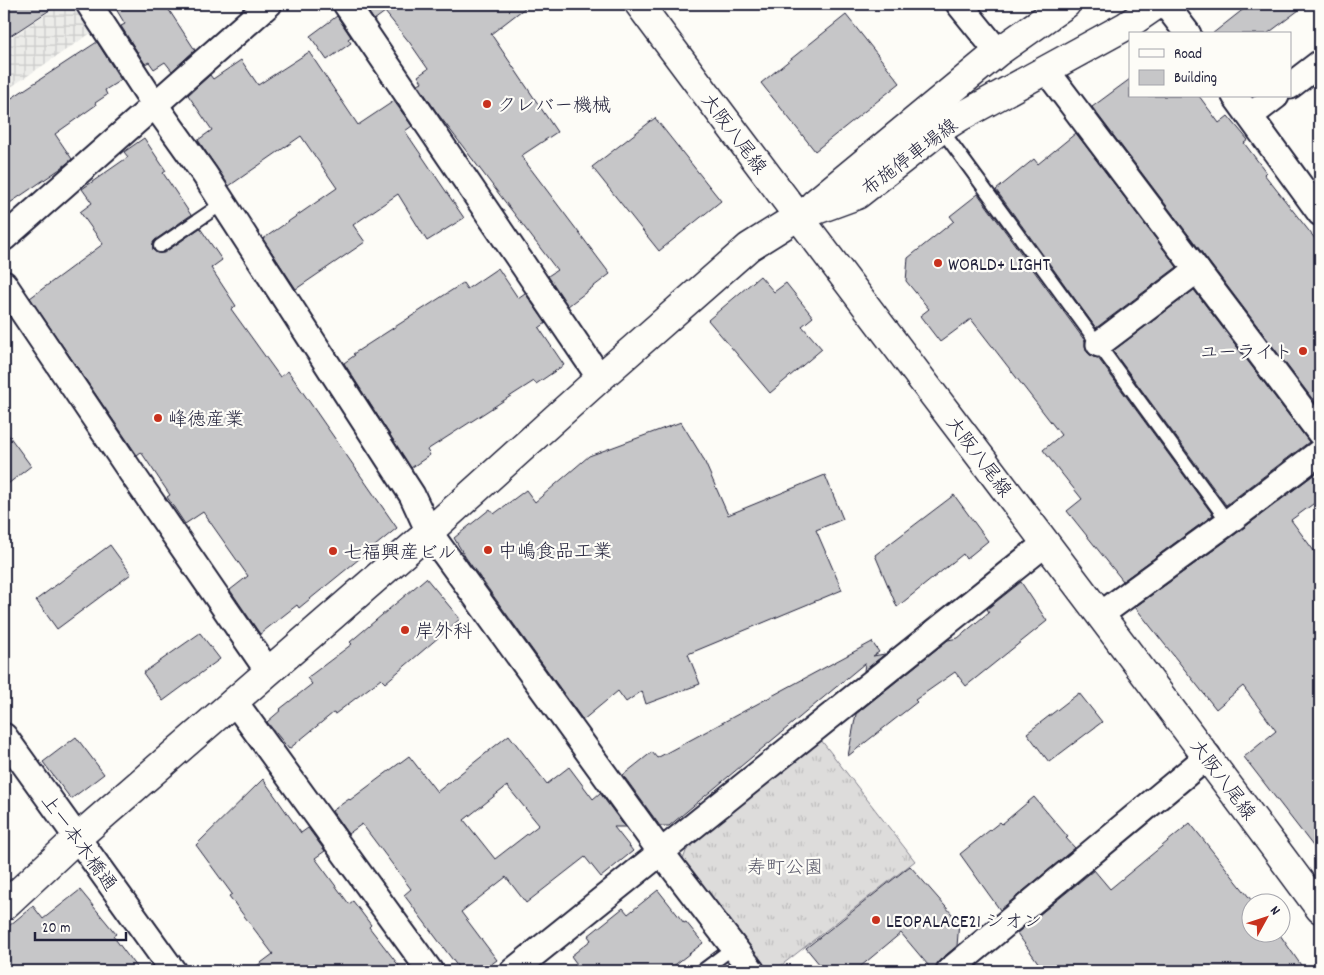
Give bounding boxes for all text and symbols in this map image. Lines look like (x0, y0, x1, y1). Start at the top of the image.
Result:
legend (1129, 32, 1292, 98)
text: Road (1174, 44, 1202, 66)
text: Building (1174, 68, 1217, 90)
street label: 大阪八尾線 (693, 89, 772, 181)
place label: クレバー機械 (497, 94, 611, 121)
marker: クレバー機械 (481, 98, 493, 110)
street label: 布施停車場線 (857, 114, 965, 204)
place label: WORLD+ LIGHT (948, 253, 1051, 280)
marker: WORLD+ LIGHT (932, 257, 944, 269)
place label: ユーライト (1200, 341, 1293, 368)
marker: ユーライト (1297, 345, 1309, 357)
place label: 峰徳産業 (168, 408, 244, 435)
marker: 峰徳産業 (152, 412, 164, 424)
street label: 大阪八尾線 (938, 412, 1017, 504)
place label: 中嶋食品工業 (498, 540, 612, 567)
place label: 七福興産ビル (343, 541, 457, 568)
marker: 中嶋食品工業 (482, 544, 494, 556)
marker: 七福興産ビル (327, 545, 339, 557)
place label: 岸外科 (415, 620, 472, 647)
marker: 岸外科 (399, 624, 411, 636)
street label: 大阪八尾線 (1182, 735, 1261, 827)
street label: 上一本木橋通 (33, 790, 122, 898)
park label: 寿町公園 (747, 856, 823, 883)
north arrow (1242, 892, 1292, 942)
text: N (1265, 902, 1284, 920)
scale bar (35, 910, 126, 942)
place label: LEOPALACE21 シオン (886, 910, 1042, 937)
marker: LEOPALACE21 シオン (870, 914, 882, 926)
text: 20 m (42, 918, 70, 940)

